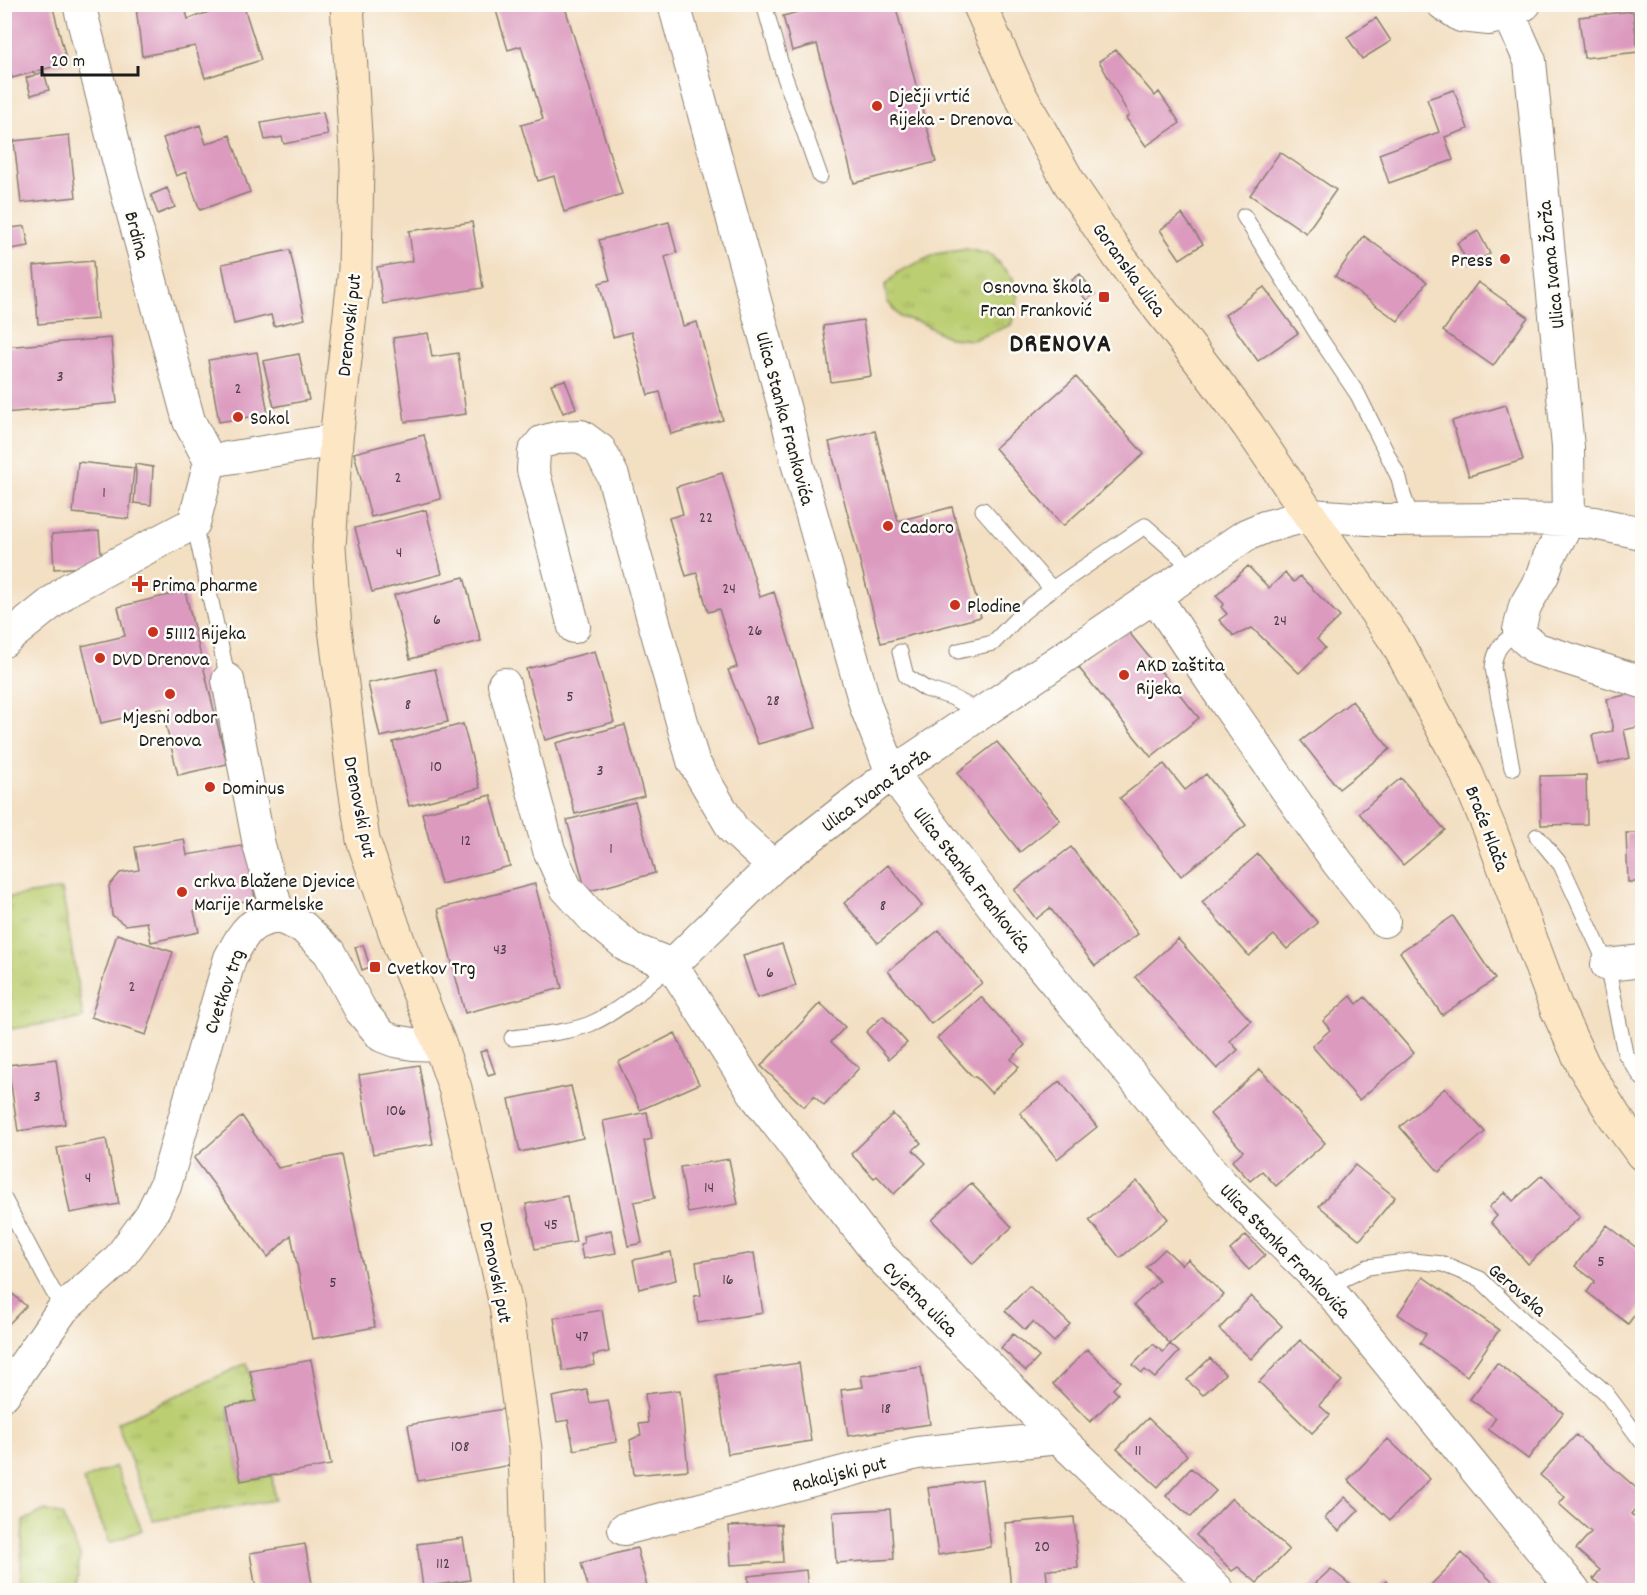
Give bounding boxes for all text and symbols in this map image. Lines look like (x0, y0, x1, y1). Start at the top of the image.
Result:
scale bar (42, 39, 138, 77)
text: 20 m (51, 50, 85, 75)
place label: Dječji vrtić Rijeka - Drenova (889, 84, 1013, 135)
marker: Dječji vrtić Rijeka - Drenova (870, 99, 884, 113)
street label: Ulica Ivana Žorža (1532, 199, 1574, 330)
street label: Brdina (115, 209, 155, 263)
street label: Goranska ulica (1084, 218, 1172, 324)
place label: Press (1451, 248, 1493, 276)
marker: Press (1498, 252, 1512, 266)
street label: Drenovski put (332, 273, 370, 378)
place label: Osnovna škola Fran Franković (980, 275, 1093, 326)
marker: Osnovna škola Fran Franković (1097, 290, 1111, 304)
district label: DRENOVA (1010, 327, 1112, 364)
street label: Ulica Stanka Frankovića (746, 329, 820, 509)
house number: 3 (56, 366, 64, 389)
house number: 2 (235, 378, 242, 401)
place label: Sokol (250, 406, 290, 434)
marker: Sokol (231, 410, 245, 424)
house number: 2 (395, 467, 402, 490)
house number: 1 (102, 482, 106, 505)
house number: 22 (699, 507, 713, 530)
place label: Cadoro (900, 515, 954, 543)
marker: Cadoro (881, 519, 895, 533)
house number: 4 (396, 542, 402, 565)
place label: Prima pharme (152, 573, 258, 601)
marker: Prima pharme (133, 577, 147, 591)
house number: 24 (722, 578, 736, 601)
place label: Plodine (967, 594, 1021, 622)
marker: Plodine (948, 598, 962, 612)
house number: 6 (433, 609, 441, 632)
house number: 24 (1273, 610, 1287, 633)
house number: 26 (748, 620, 763, 643)
place label: 51112 Rijeka (165, 621, 246, 649)
marker: 51112 Rijeka (146, 625, 160, 639)
place label: DVD Drenova (112, 647, 210, 675)
marker: DVD Drenova (93, 651, 107, 665)
place label: AKD zaštita Rijeka (1136, 653, 1225, 704)
marker: AKD zaštita Rijeka (1117, 668, 1131, 682)
house number: 5 (566, 686, 574, 709)
marker: Mjesni odbor Drenova (163, 687, 177, 701)
house number: 28 (766, 690, 780, 713)
house number: 8 (405, 694, 411, 717)
place label: Mjesni odbor Drenova (123, 705, 218, 756)
street label: Ulica Ivana Žorža (816, 742, 938, 841)
street label: Drenovski put (334, 754, 382, 861)
house number: 10 (430, 756, 442, 779)
house number: 3 (596, 760, 604, 783)
place label: Dominus (222, 776, 285, 804)
marker: Dominus (203, 780, 217, 794)
street label: Braće Hlača (1456, 782, 1515, 876)
street label: Ulica Stanka Frankovića (905, 802, 1037, 960)
house number: 12 (461, 830, 471, 853)
house number: 1 (609, 838, 613, 861)
place label: crkva Blažene Djevice Marije Karmelske (194, 869, 355, 920)
marker: crkva Blažene Djevice Marije Karmelske (175, 885, 189, 899)
house number: 8 (880, 895, 886, 918)
house number: 43 (493, 939, 507, 962)
street label: Cvetkov trg (198, 946, 253, 1038)
place label: Cvetkov Trg (387, 956, 476, 984)
marker: Cvetkov Trg (368, 960, 382, 974)
house number: 6 (766, 962, 774, 985)
house number: 2 (129, 976, 136, 999)
house number: 3 (33, 1086, 41, 1109)
house number: 106 (386, 1100, 406, 1123)
house number: 4 (85, 1167, 91, 1190)
house number: 14 (704, 1177, 714, 1200)
street label: Ulica Stanka Frankovića (1212, 1178, 1356, 1326)
house number: 45 (544, 1214, 558, 1237)
street label: Drenovski put (470, 1219, 518, 1326)
house number: 5 (1597, 1251, 1605, 1274)
street label: Cvjetna ulica (875, 1256, 964, 1345)
street label: Gerovska (1481, 1258, 1552, 1325)
house number: 16 (722, 1269, 734, 1292)
house number: 5 (329, 1272, 337, 1295)
house number: 47 (576, 1326, 588, 1349)
house number: 18 (881, 1398, 891, 1421)
house number: 108 (451, 1436, 469, 1459)
house number: 11 (1134, 1440, 1142, 1463)
street label: Rakaljski put (789, 1451, 890, 1501)
house number: 20 (1034, 1536, 1050, 1559)
house number: 112 (436, 1553, 450, 1576)

